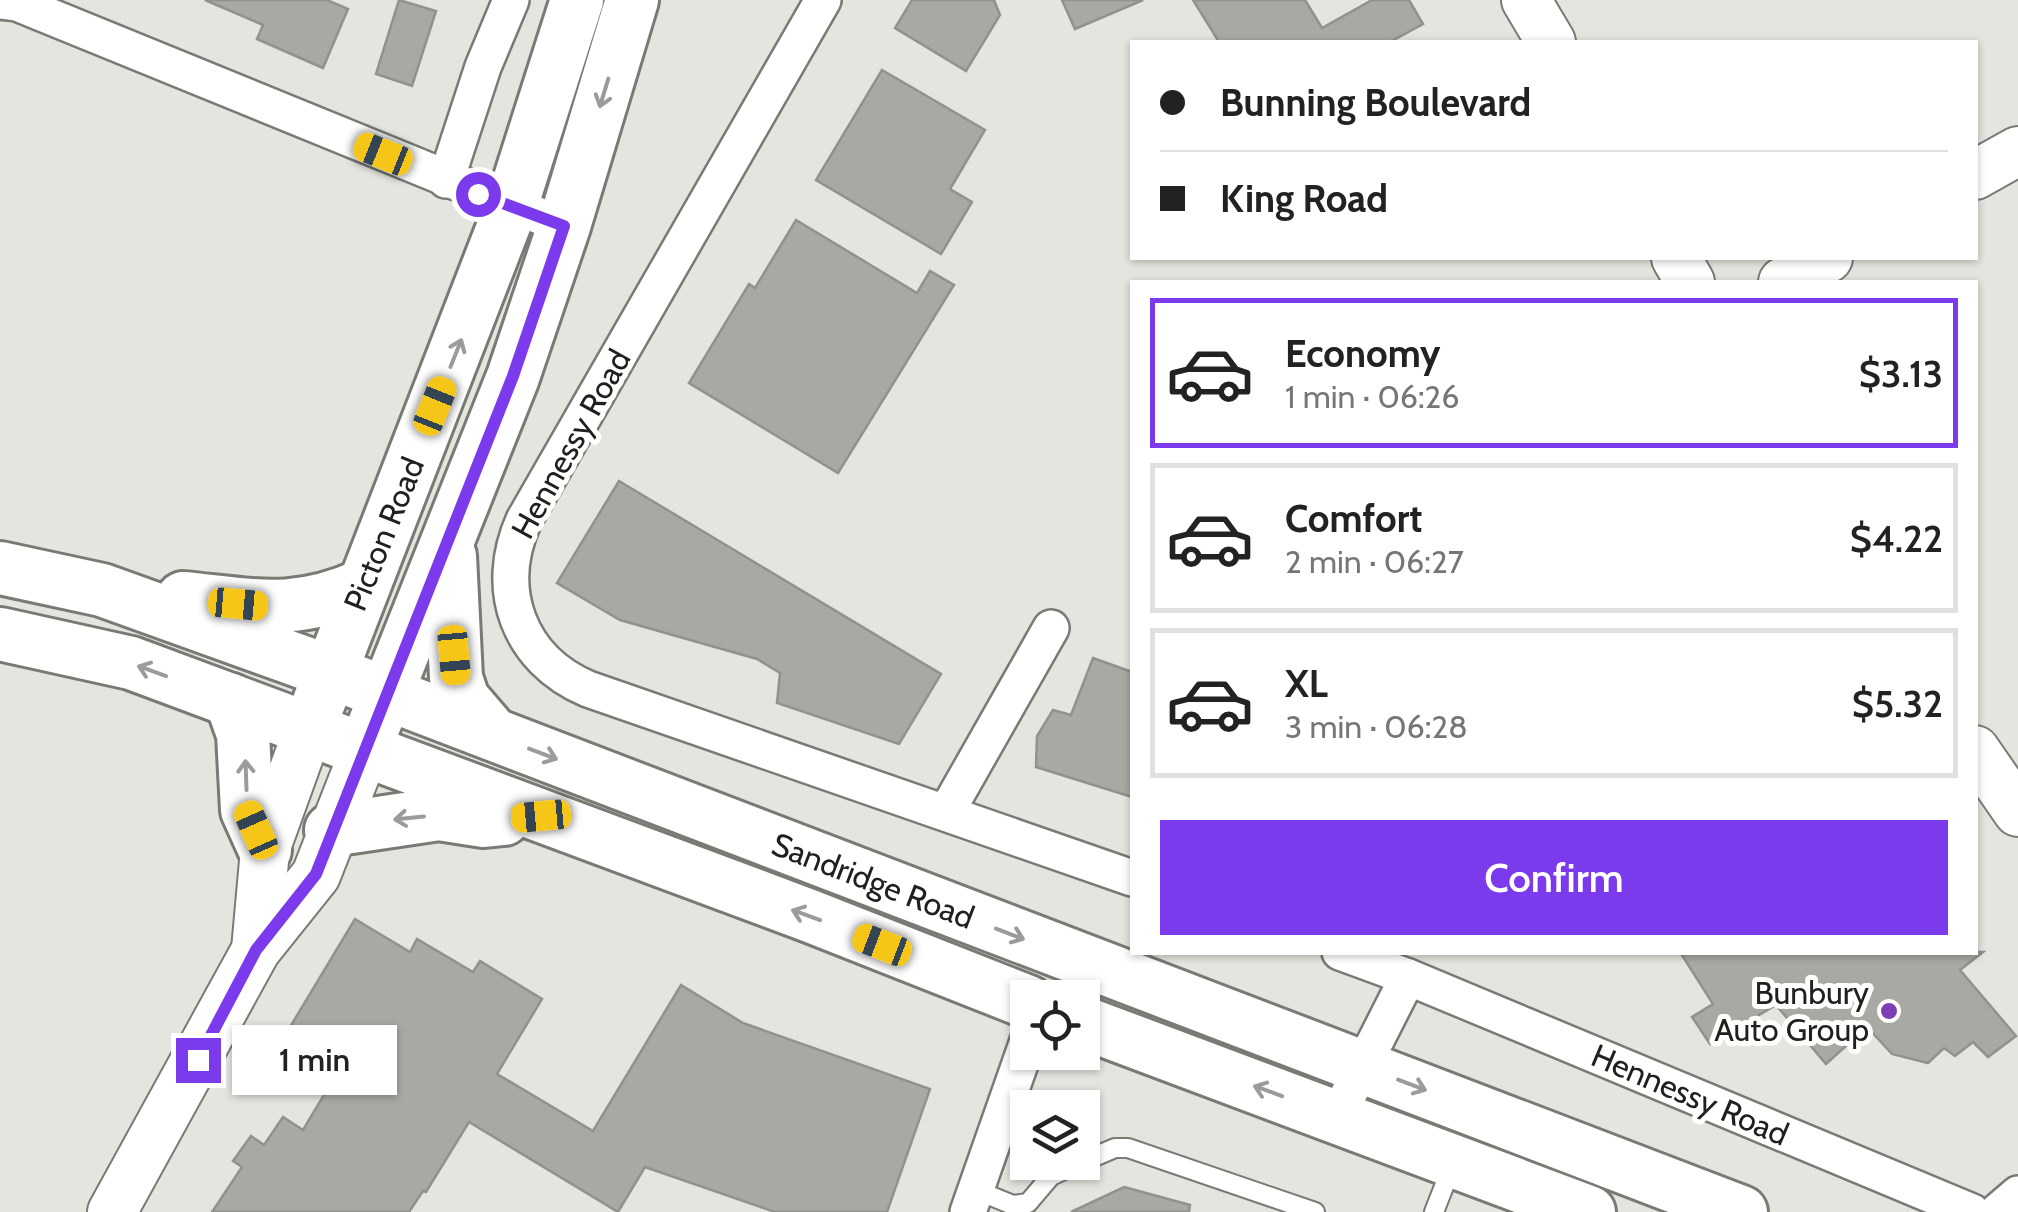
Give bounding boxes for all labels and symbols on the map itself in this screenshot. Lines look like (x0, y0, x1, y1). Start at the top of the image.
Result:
one-way arrow (594, 77, 612, 109)
car (350, 129, 416, 179)
route start (456, 172, 501, 217)
one-way arrow (448, 338, 466, 369)
street label: Hennessy Road (503, 342, 639, 545)
car (410, 373, 460, 439)
street label: Picton Road (335, 451, 432, 616)
car (207, 586, 269, 622)
car (436, 624, 472, 686)
one-way arrow (137, 661, 168, 679)
one-way arrow (528, 746, 558, 764)
one-way arrow (237, 760, 256, 792)
car (230, 796, 282, 864)
car (510, 798, 572, 834)
one-way arrow (394, 808, 426, 827)
street label: Sandridge Road (767, 824, 980, 937)
one-way arrow (792, 905, 823, 923)
car (849, 920, 915, 970)
one-way arrow (994, 926, 1024, 944)
place label: Bunbury Auto Group (1714, 973, 1869, 1049)
marker: Bunbury Auto Group (1878, 1000, 1900, 1022)
callout: 1 min (233, 1025, 398, 1095)
street label: Hennessy Road (1586, 1036, 1794, 1154)
route end (176, 1038, 221, 1083)
one-way arrow (1396, 1077, 1427, 1095)
one-way arrow (1253, 1081, 1284, 1099)

